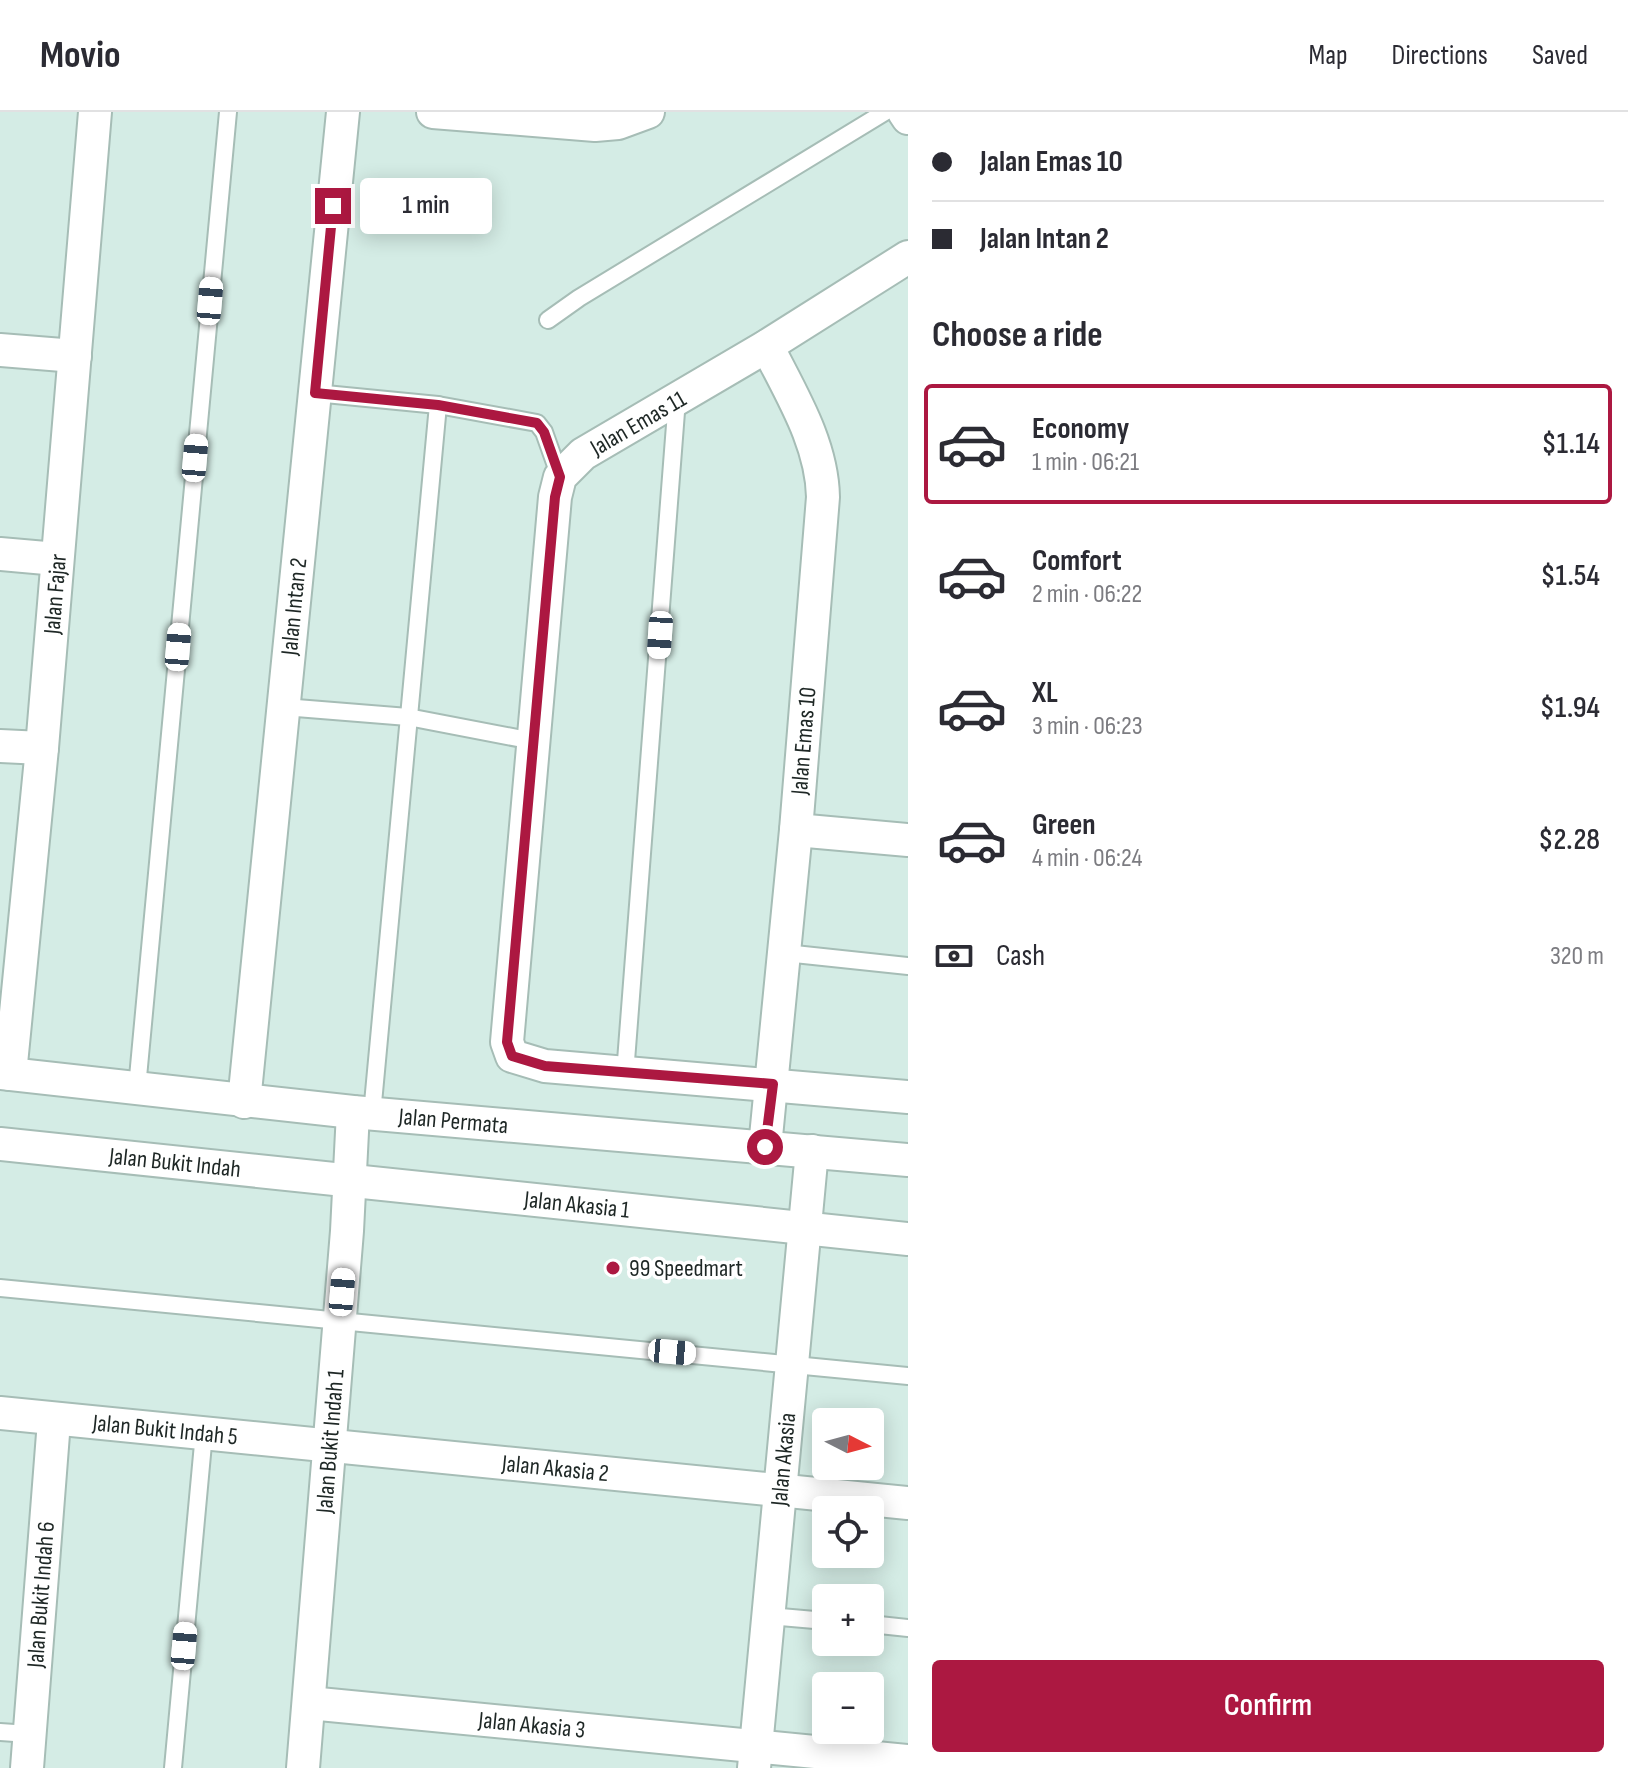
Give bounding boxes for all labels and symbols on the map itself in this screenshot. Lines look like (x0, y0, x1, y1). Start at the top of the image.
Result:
callout: 1 min (361, 178, 493, 234)
route end (315, 188, 351, 224)
car (196, 276, 224, 326)
street label: Jalan Emas 11 (584, 384, 692, 463)
car (181, 433, 209, 483)
street label: Jalan Fajar (37, 553, 73, 636)
street label: Jalan Intan 2 (275, 556, 313, 658)
car (646, 610, 674, 660)
car (164, 622, 192, 672)
street label: Jalan Emas 10 (785, 686, 823, 797)
street label: Jalan Permata (396, 1102, 509, 1140)
route start (747, 1129, 783, 1165)
street label: Jalan Bukit Indah (107, 1141, 242, 1184)
street label: Jalan Akasia 1 (522, 1185, 631, 1225)
place label: 99 Speedmart (629, 1254, 743, 1283)
marker: 99 Speedmart (604, 1259, 622, 1277)
car (328, 1267, 356, 1317)
car (647, 1338, 697, 1366)
street label: Jalan Bukit Indah 1 (310, 1367, 351, 1515)
street label: Jalan Bukit Indah 5 (90, 1408, 239, 1451)
north arrow (812, 1408, 884, 1480)
street label: Jalan Akasia (765, 1412, 802, 1508)
street label: Jalan Akasia 2 (500, 1449, 610, 1488)
street label: Jalan Bukit Indah 6 (21, 1520, 61, 1670)
car (170, 1621, 198, 1671)
street label: Jalan Akasia 3 (476, 1705, 587, 1745)

